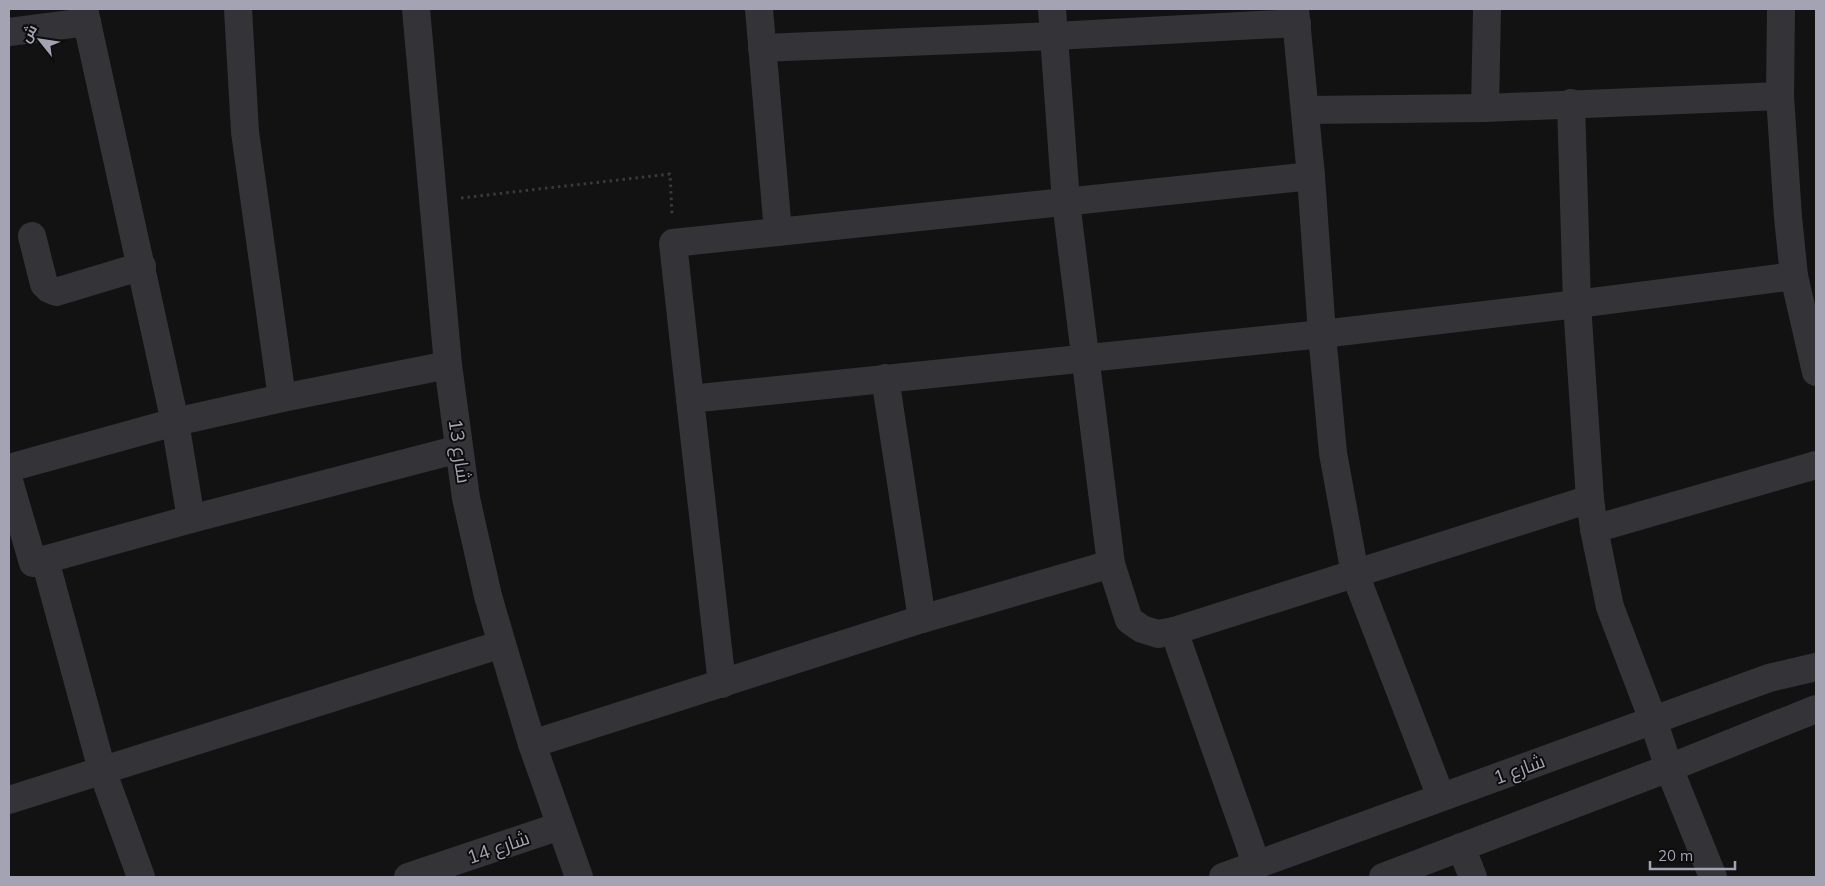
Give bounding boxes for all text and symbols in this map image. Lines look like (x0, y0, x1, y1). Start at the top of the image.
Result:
north arrow (15, 15, 65, 65)
text: ش (16, 21, 41, 46)
street label: شارع 13 (442, 417, 476, 485)
street label: شارع 1 (1490, 749, 1549, 791)
street label: شارع 14 (464, 825, 533, 871)
scale bar (1650, 838, 1735, 870)
text: 20 m (1658, 846, 1693, 865)

